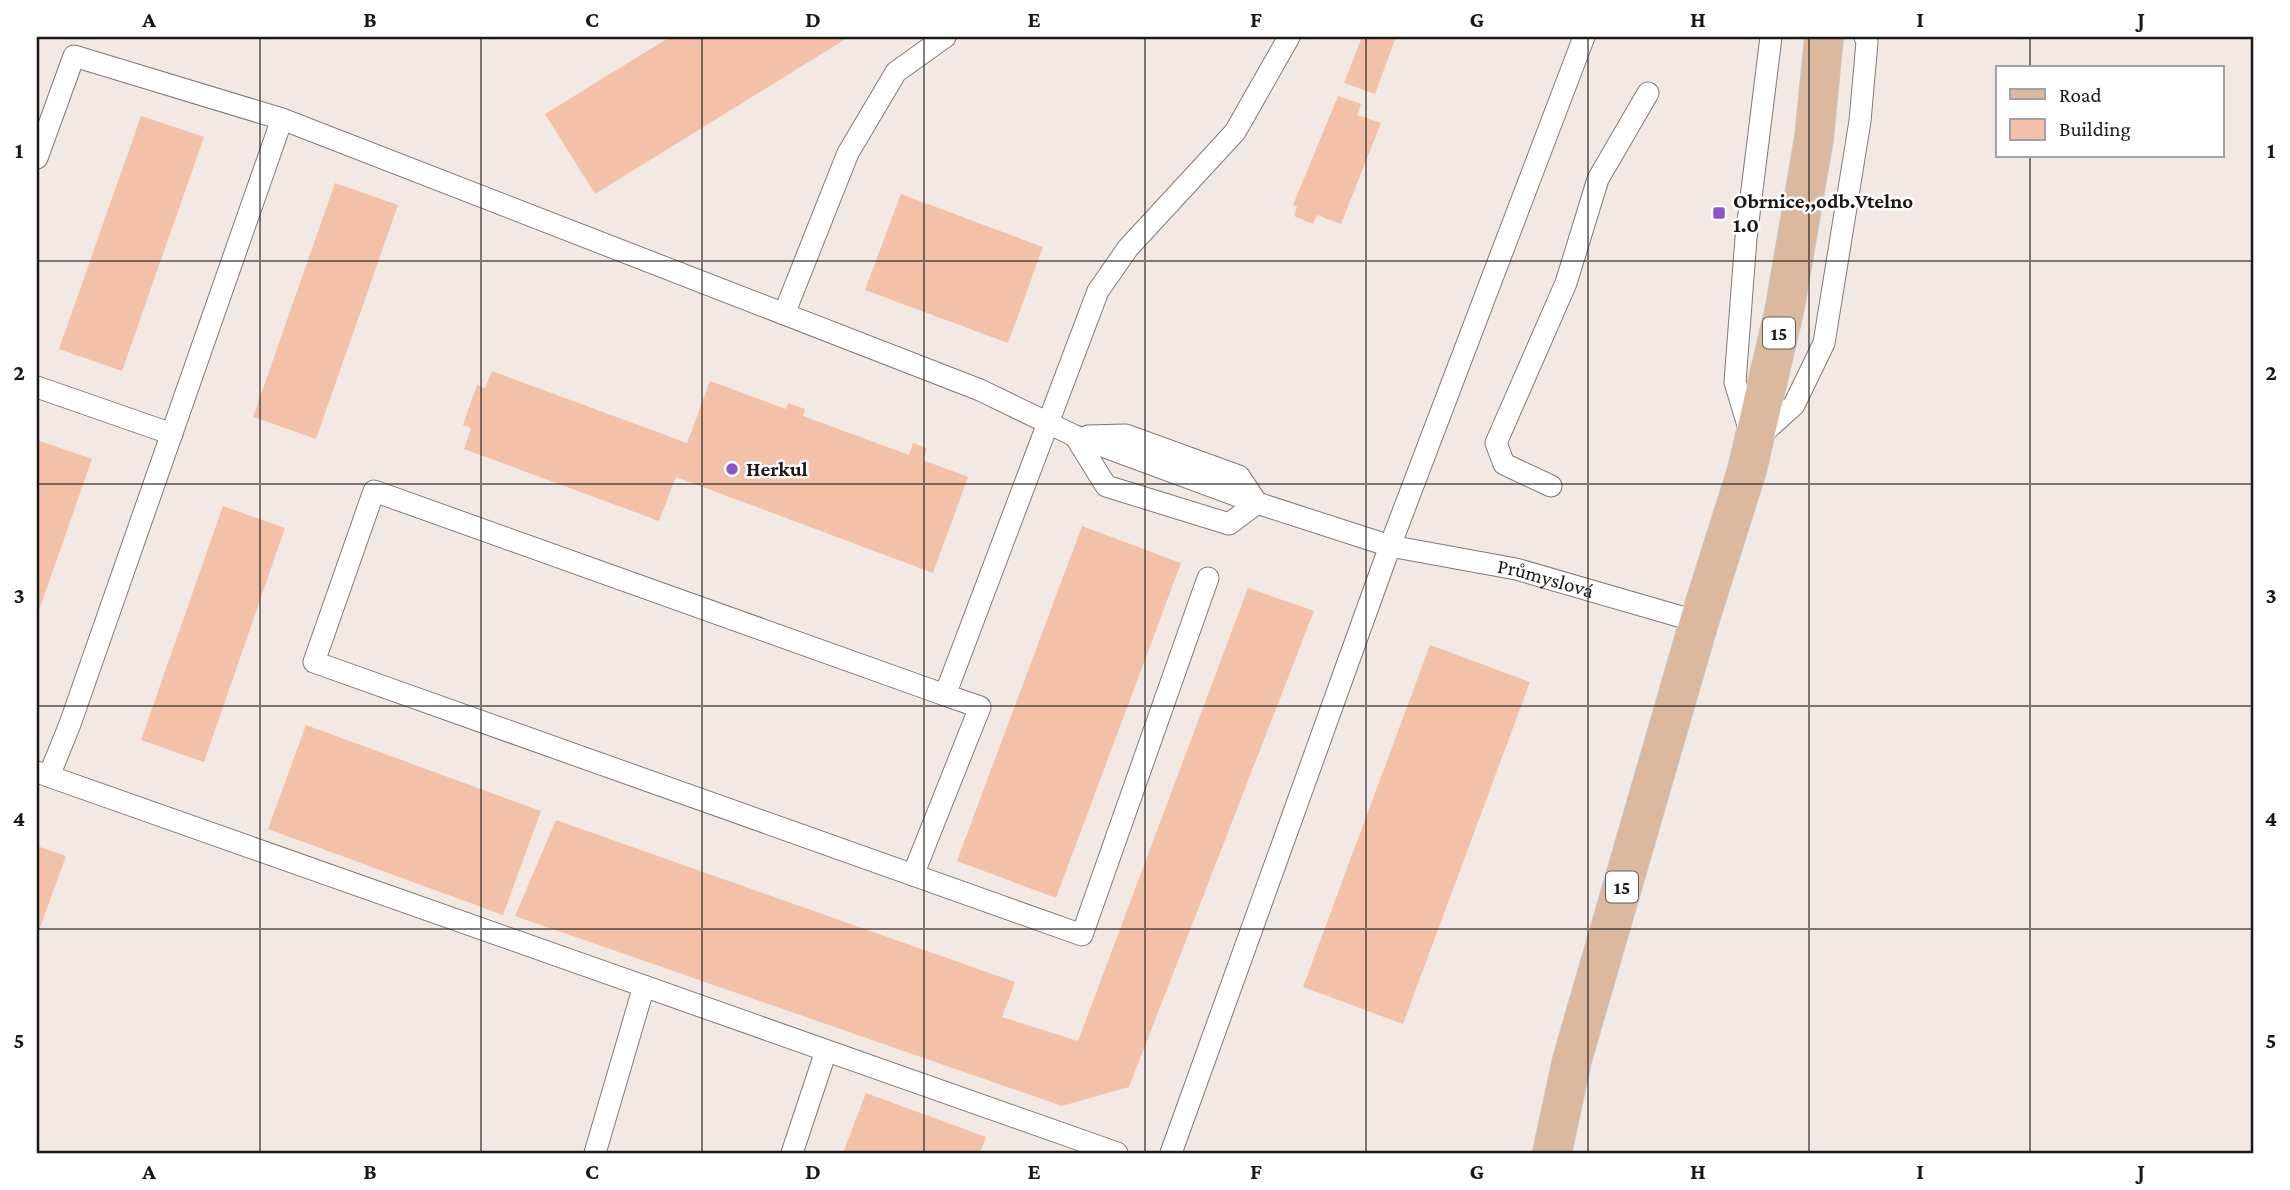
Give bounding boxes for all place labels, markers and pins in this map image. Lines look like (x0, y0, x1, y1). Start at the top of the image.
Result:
place label: Obrnice,,odb.Vtelno 1.0 (1733, 189, 1913, 237)
marker: Obrnice,,odb.Vtelno 1.0 (1711, 205, 1727, 221)
place label: Herkul (746, 457, 808, 481)
marker: Herkul (724, 461, 740, 477)

